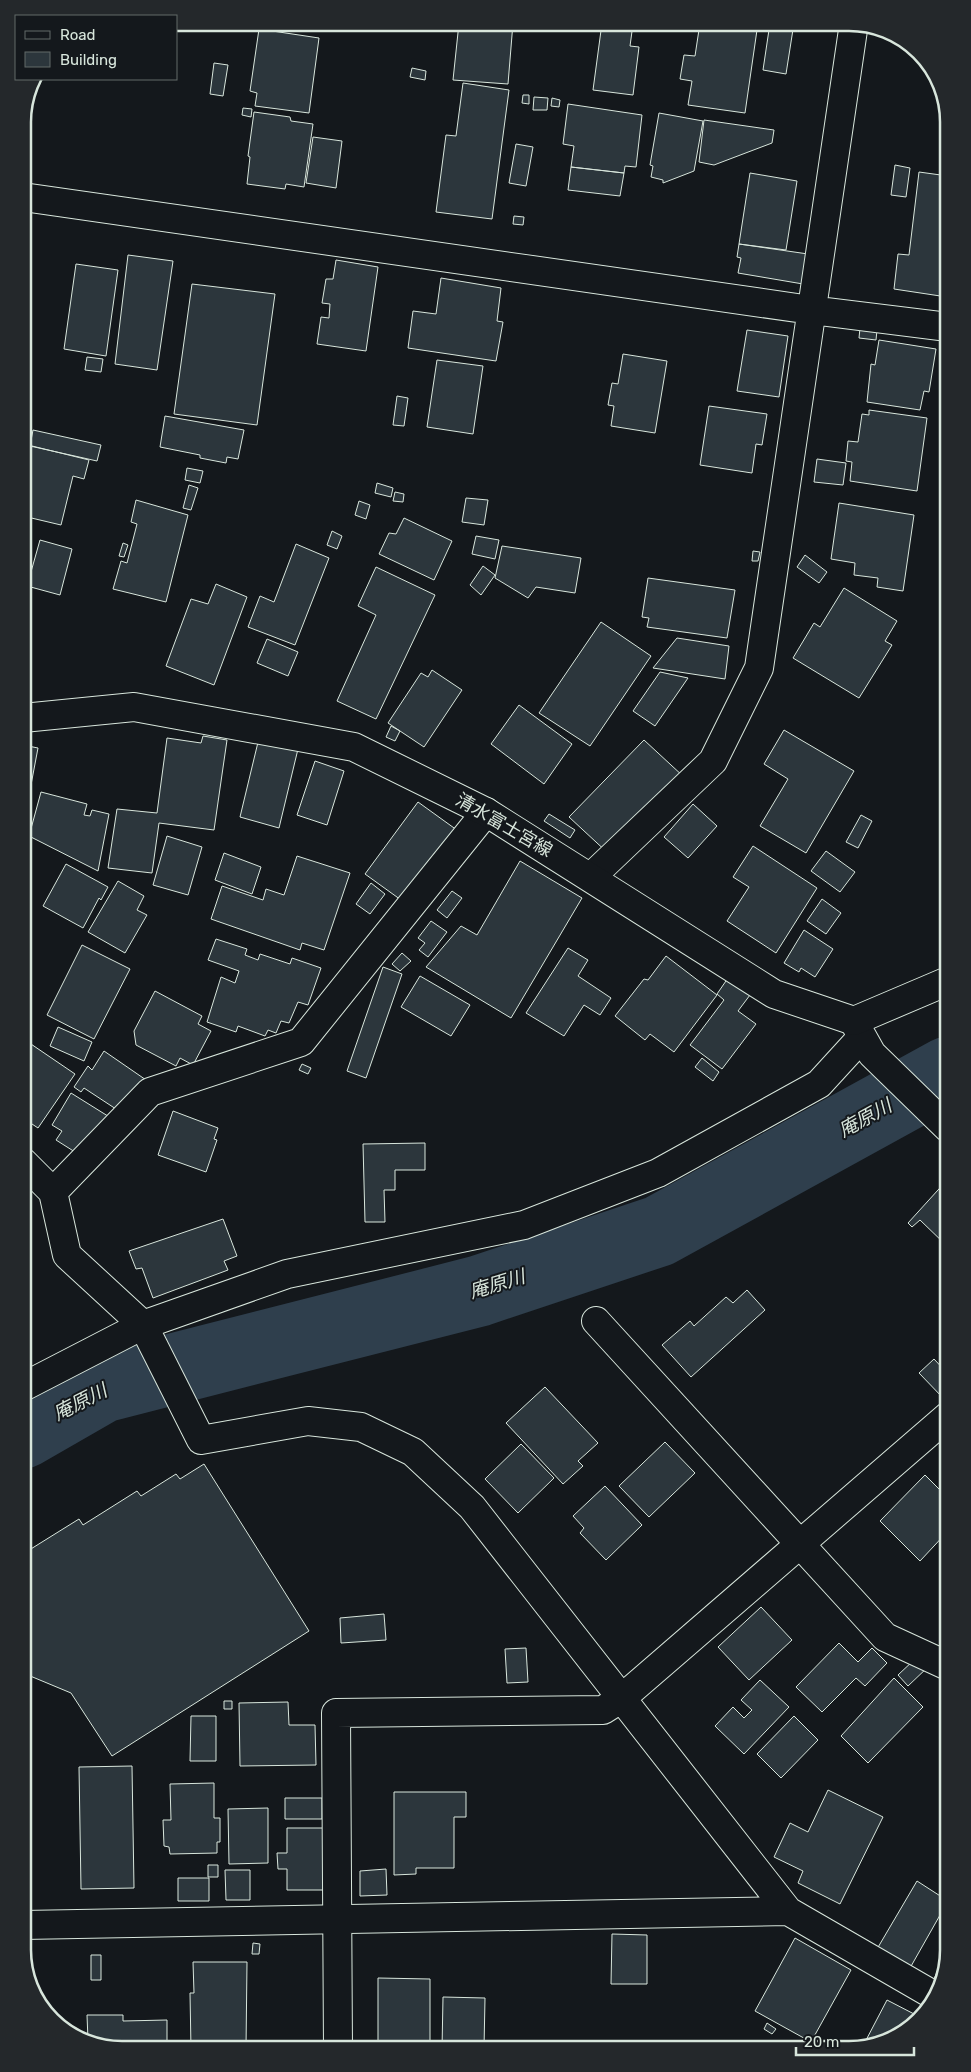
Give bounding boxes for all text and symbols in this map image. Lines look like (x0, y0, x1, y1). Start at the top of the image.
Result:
legend (15, 15, 178, 80)
text: Road (60, 26, 96, 44)
text: Building (60, 51, 117, 69)
street label: 清水富士宮線 (452, 788, 556, 862)
water label: 庵原川 (834, 1093, 897, 1142)
water label: 庵原川 (466, 1264, 530, 1303)
water label: 庵原川 (49, 1378, 112, 1425)
scale bar (796, 2024, 914, 2056)
text: 20 m (804, 2033, 839, 2051)

